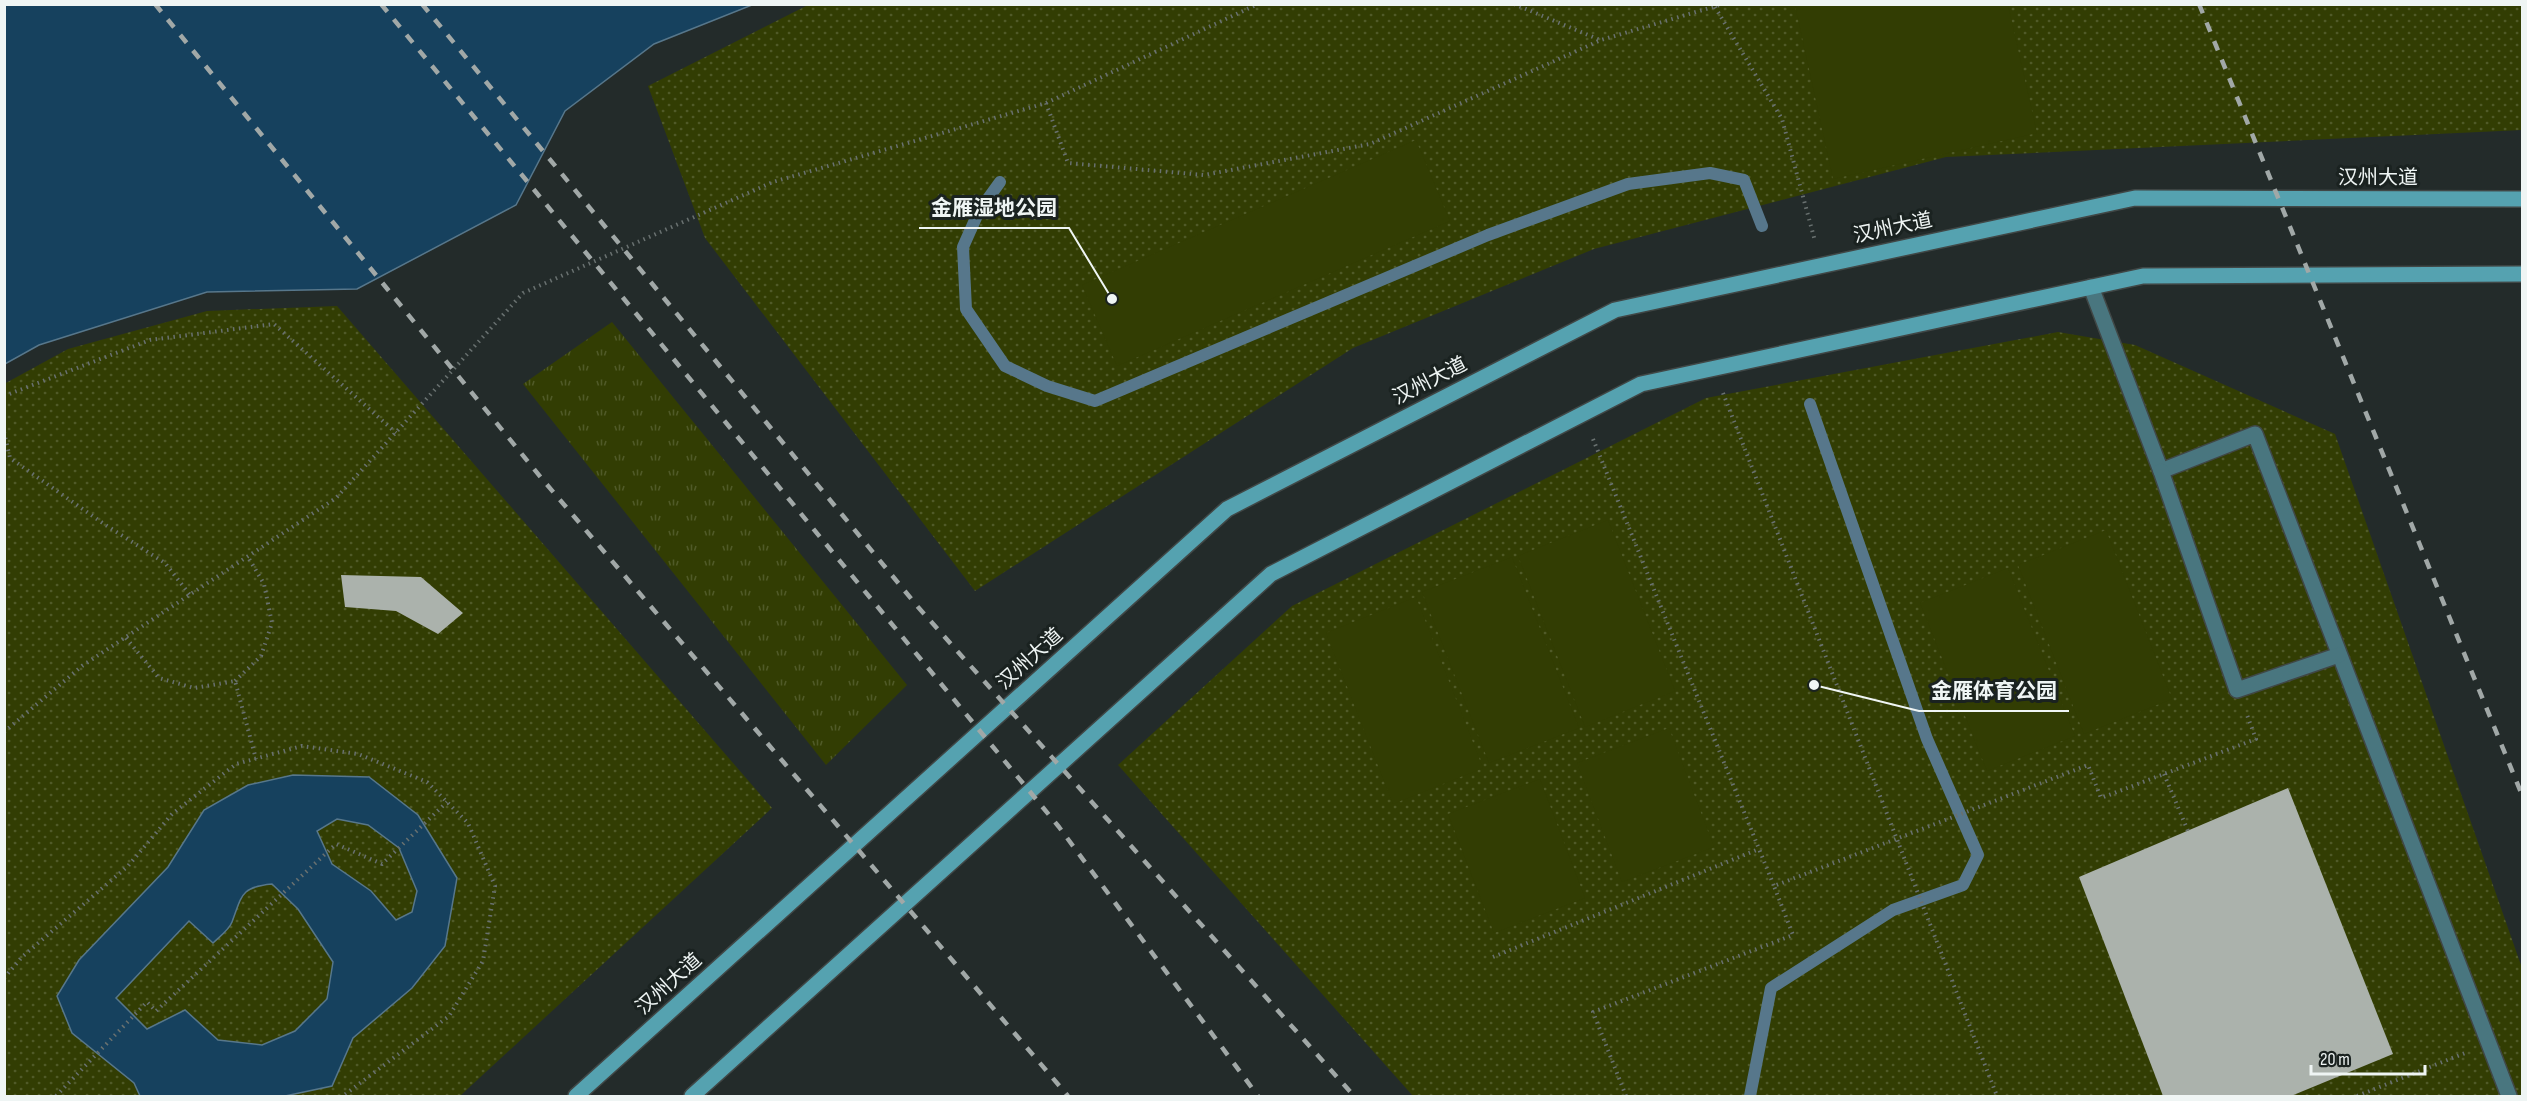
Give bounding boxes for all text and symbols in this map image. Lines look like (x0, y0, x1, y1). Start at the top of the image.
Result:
street label: 汉州大道 (2338, 166, 2418, 190)
callout: 金雁湿地公园 (919, 189, 1069, 228)
text: 金雁湿地公园 (931, 196, 1057, 221)
street label: 汉州大道 (1851, 208, 1935, 248)
street label: 汉州大道 (1389, 352, 1471, 410)
street label: 汉州大道 (992, 623, 1068, 695)
callout: 金雁体育公园 (1919, 672, 2069, 711)
text: 金雁体育公园 (1931, 679, 2057, 704)
street label: 汉州大道 (631, 948, 707, 1020)
scale bar (2311, 1038, 2425, 1076)
text: 20 m (2320, 1049, 2350, 1070)

